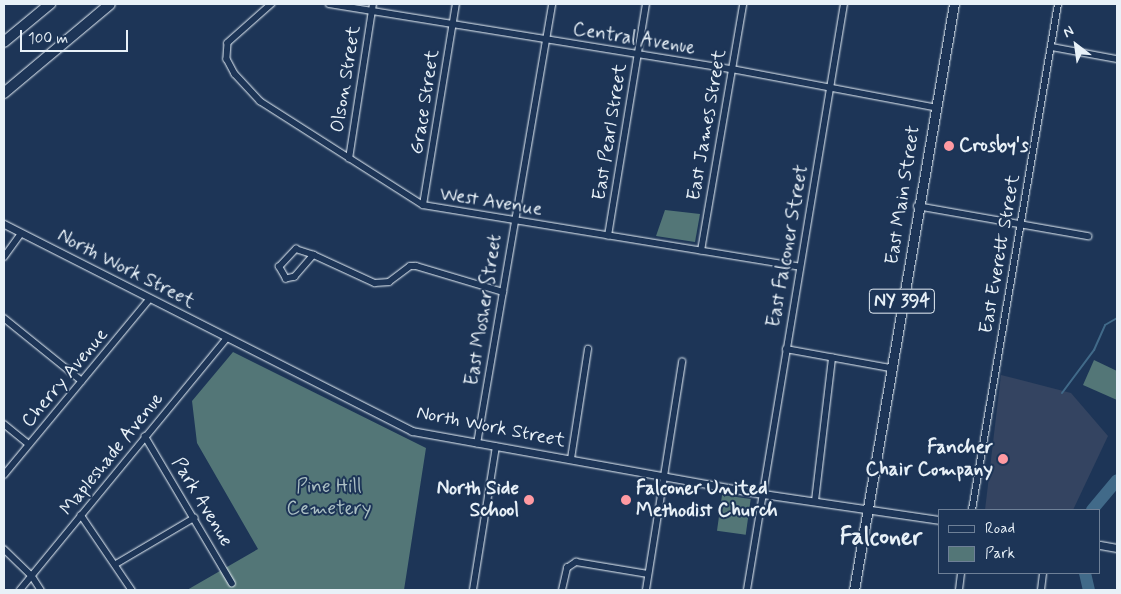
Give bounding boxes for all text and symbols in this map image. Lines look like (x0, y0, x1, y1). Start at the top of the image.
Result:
street label: Central Avenue (569, 18, 699, 60)
scale bar (22, 20, 130, 52)
north arrow (1051, 20, 1101, 70)
text: N (1060, 22, 1077, 42)
street label: Olson Street (326, 24, 366, 134)
text: 100 m (28, 29, 68, 49)
street label: Grace Street (405, 48, 445, 156)
street label: East James Street (682, 48, 732, 202)
street label: East Pearl Street (588, 62, 632, 202)
street label: East Main Street (881, 124, 925, 266)
place label: Crosby's (959, 135, 1029, 157)
marker: Crosby's (943, 140, 955, 152)
street label: East Falconer Street (763, 164, 813, 328)
street label: East Everett Street (975, 173, 1025, 335)
street label: West Avenue (438, 183, 544, 221)
street label: North Work Street (53, 224, 199, 314)
street label: East Mosher Street (461, 231, 507, 389)
road number: NY 394 (868, 286, 936, 316)
street label: Cherry Avenue (16, 323, 114, 433)
street label: Mapleshade Avenue (54, 387, 170, 521)
street label: North Work Street (415, 401, 567, 453)
place label: Fancher Chair Company (866, 437, 993, 481)
street label: Park Avenue (166, 452, 238, 552)
marker: Fancher Chair Company (997, 453, 1009, 465)
park label: Pine Hill Cemetery (287, 476, 371, 520)
place label: North Side School (437, 478, 519, 522)
place label: Falconer United Methodist Church (636, 478, 778, 522)
marker: North Side School (523, 494, 535, 506)
marker: Falconer United Methodist Church (620, 494, 632, 506)
legend (938, 509, 1101, 574)
text: Road (985, 519, 1015, 539)
district label: Falconer (840, 524, 922, 552)
text: Park (985, 544, 1015, 564)

